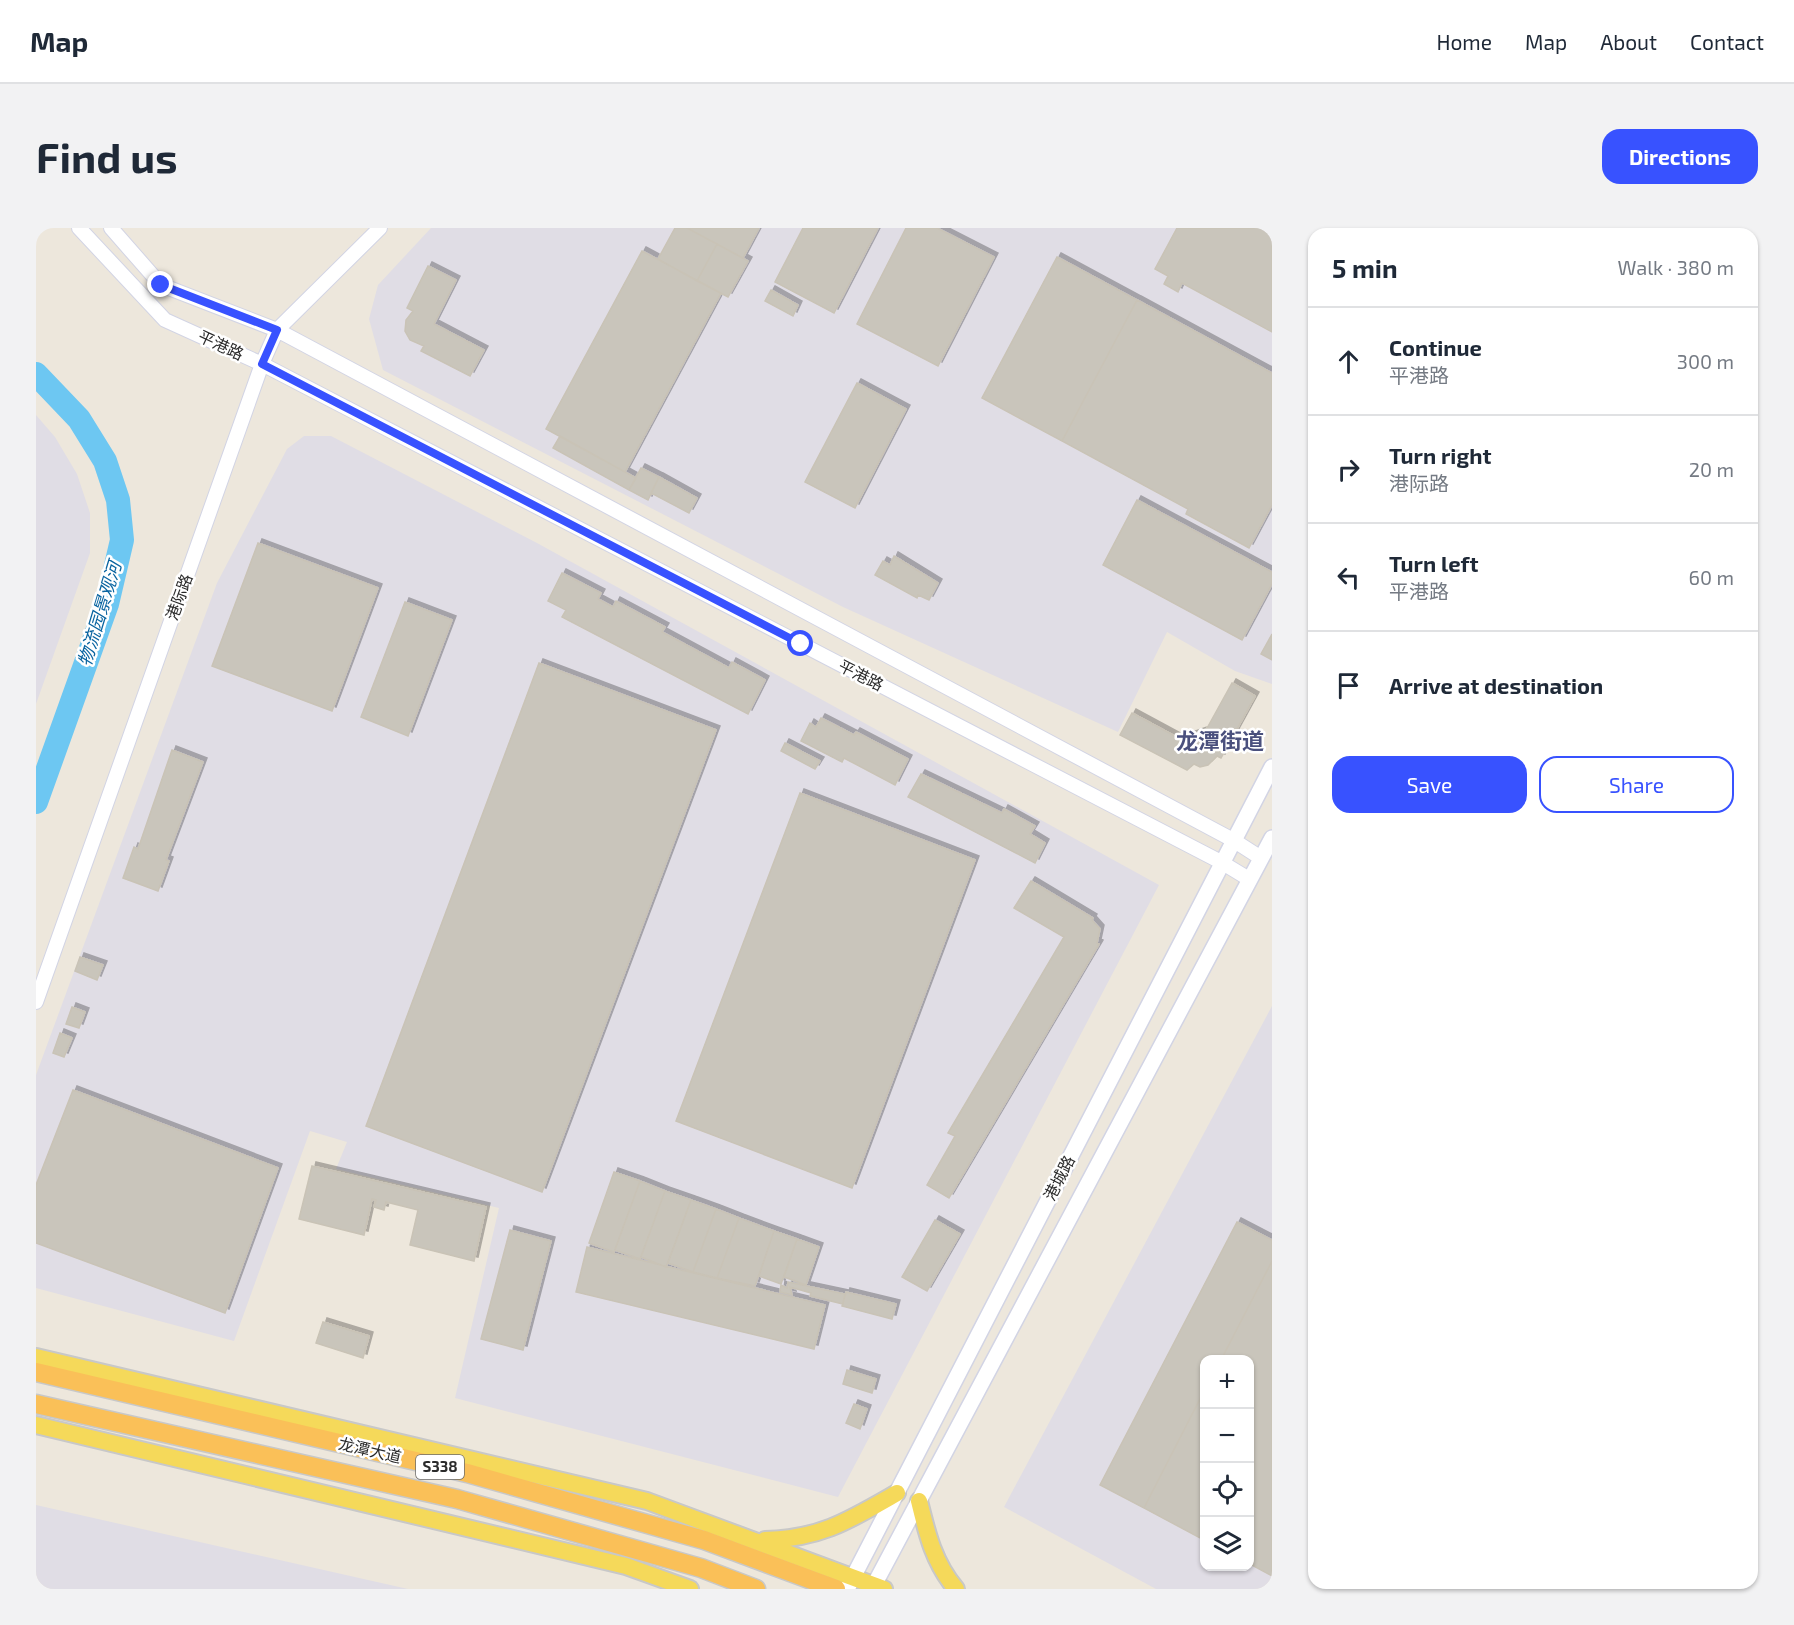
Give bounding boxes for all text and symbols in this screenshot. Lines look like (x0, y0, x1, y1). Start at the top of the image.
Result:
text: Map (30, 24, 88, 58)
text: Home (1436, 29, 1492, 54)
text: Map (1525, 29, 1567, 54)
text: About (1600, 29, 1657, 54)
text: Contact (1690, 29, 1764, 54)
button: Directions (1602, 129, 1758, 184)
text: Find us (36, 131, 178, 181)
text: 5 min (1332, 252, 1398, 283)
text: Walk · 380 m (1617, 255, 1734, 279)
route end (147, 271, 173, 297)
street label: 平港路 (195, 326, 247, 363)
text: Continue (1389, 334, 1482, 360)
icon: ahead (1332, 345, 1365, 378)
text: 300 m (1677, 349, 1734, 373)
text: 平港路 (1389, 363, 1449, 387)
text: Turn right (1389, 442, 1491, 468)
icon: right (1332, 453, 1365, 486)
text: 20 m (1689, 457, 1734, 481)
text: 港际路 (1389, 471, 1449, 495)
text: Turn left (1389, 550, 1478, 576)
water label: 物流园景观河 (73, 556, 126, 669)
icon: left (1332, 561, 1365, 594)
text: 60 m (1689, 565, 1734, 589)
street label: 港际路 (161, 571, 196, 623)
text: 平港路 (1389, 579, 1449, 603)
route start (787, 630, 813, 656)
street label: 平港路 (836, 655, 887, 694)
icon: arrive (1332, 669, 1365, 702)
text: Arrive at destination (1389, 672, 1603, 698)
district label: 龙潭街道 (1176, 727, 1264, 753)
button: Save (1332, 756, 1527, 813)
button: Share (1539, 756, 1734, 813)
street label: 港城路 (1039, 1152, 1078, 1203)
map controls (1200, 1355, 1254, 1571)
button: + (1200, 1355, 1254, 1409)
button: − (1200, 1409, 1254, 1463)
street label: 龙潭大道 (337, 1433, 403, 1466)
road number: S338 (416, 1455, 464, 1479)
button: locate (1200, 1463, 1254, 1517)
button: layers (1200, 1517, 1254, 1571)

